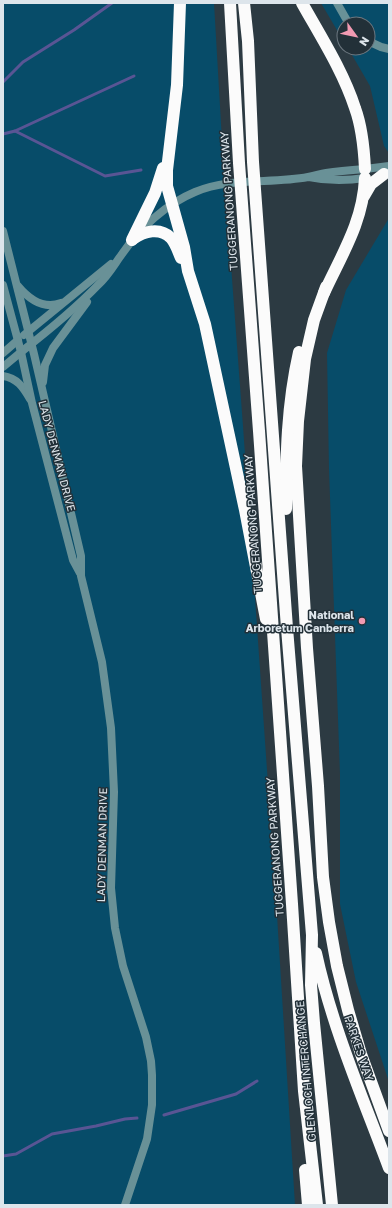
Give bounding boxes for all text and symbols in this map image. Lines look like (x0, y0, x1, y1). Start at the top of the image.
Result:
north arrow (336, 16, 376, 56)
text: N (357, 35, 373, 49)
street label: TUGGERANONG PARKWAY (217, 131, 240, 271)
street label: LADY DENMAN DRIVE (36, 399, 79, 513)
street label: TUGGERANONG PARKWAY (241, 454, 264, 594)
place label: National Arboretum Canberra (246, 608, 354, 634)
marker: National Arboretum Canberra (357, 616, 367, 626)
street label: TUGGERANONG PARKWAY (263, 777, 286, 917)
street label: LADY DENMAN DRIVE (94, 787, 109, 902)
street label: GLENLOCH INTERCHANGE (293, 1000, 318, 1142)
street label: PARKES WAY (342, 1013, 377, 1082)

